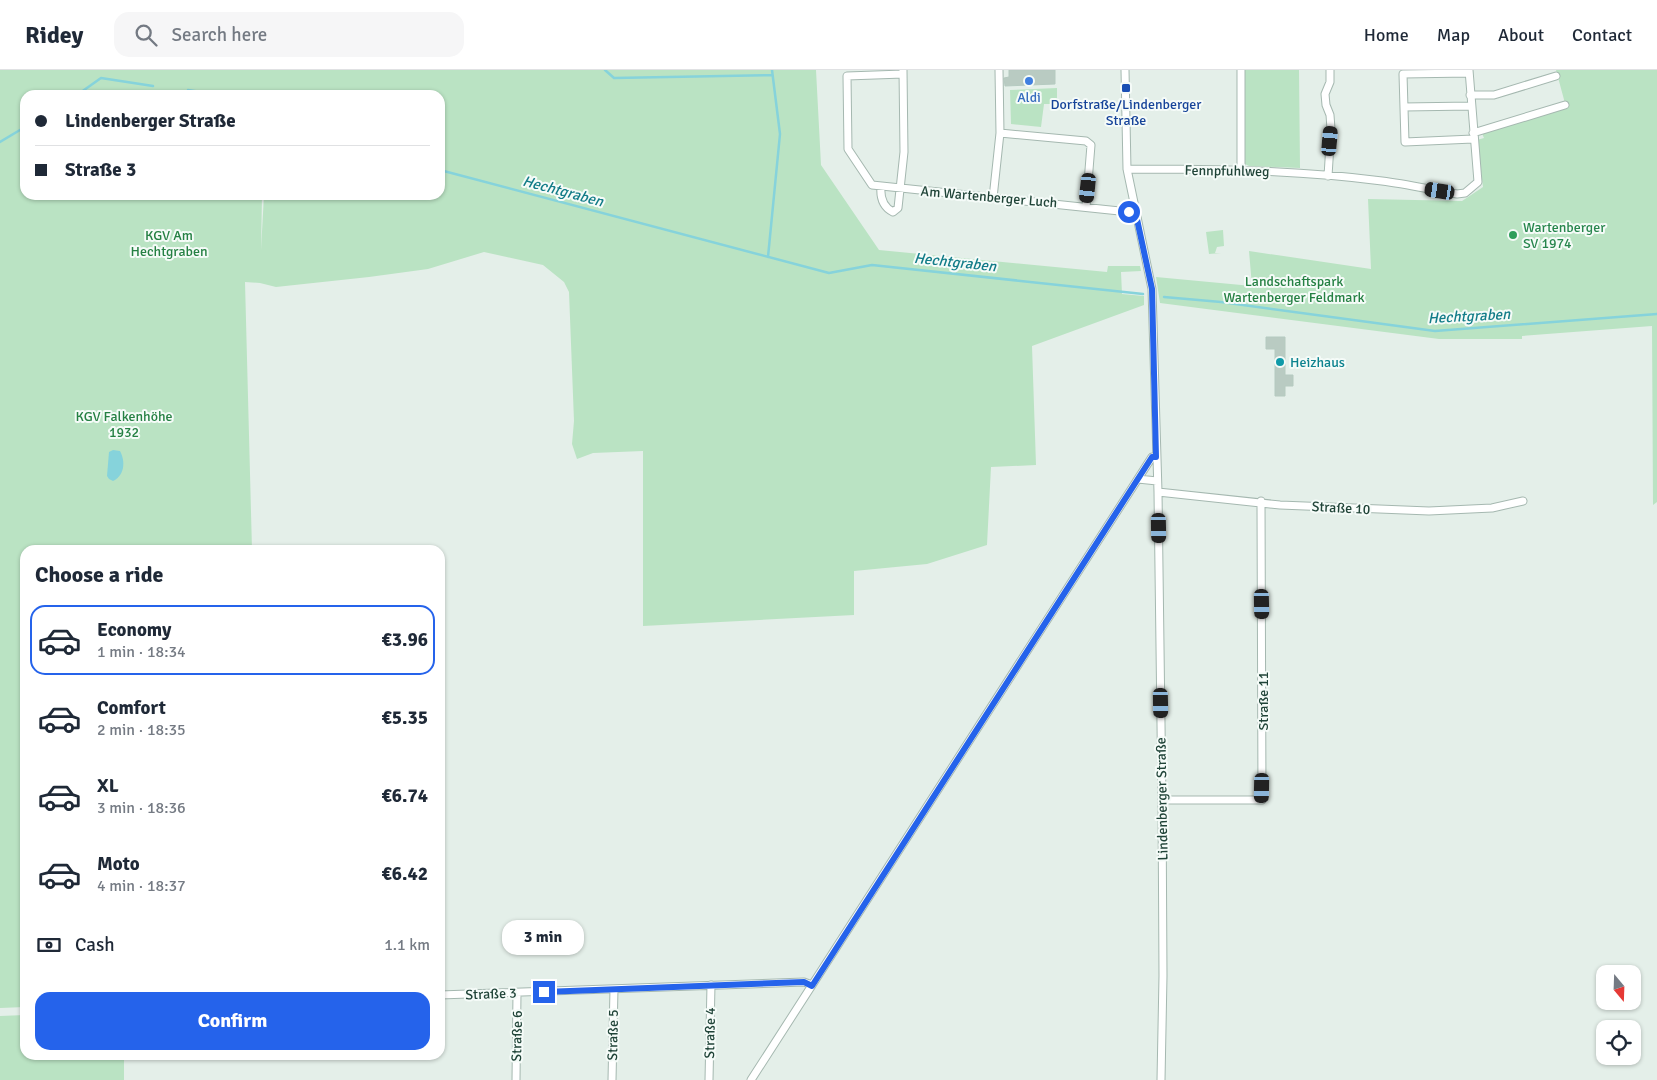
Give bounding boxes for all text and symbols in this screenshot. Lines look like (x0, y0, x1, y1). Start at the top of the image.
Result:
search box (114, 12, 464, 57)
text: Ridey (25, 20, 84, 50)
icon: search (132, 21, 160, 49)
text: Search here (172, 23, 267, 47)
text: Home (1364, 24, 1409, 46)
text: Map (1437, 24, 1470, 46)
text: About (1498, 24, 1544, 46)
text: Contact (1572, 24, 1632, 46)
marker: Aldi (1023, 75, 1035, 87)
marker: Dorfstraße/Lindenberger Straße (1120, 82, 1132, 94)
place label: Aldi (1017, 89, 1041, 106)
place label: Dorfstraße/Lindenberger Straße (1051, 96, 1202, 129)
text: Lindenberger Straße (65, 109, 236, 133)
car (1321, 125, 1338, 157)
text: Straße 3 (65, 158, 136, 182)
street label: Fennpfuhlweg (1184, 162, 1270, 180)
water label: Hechtgraben (521, 172, 606, 211)
car (1078, 172, 1097, 204)
car (1424, 181, 1455, 201)
street label: Am Wartenberger Luch (920, 183, 1058, 211)
route start (1118, 201, 1140, 223)
place label: Wartenberger SV 1974 (1523, 219, 1606, 252)
park label: KGV Am Hechtgraben (130, 227, 208, 260)
marker: Wartenberger SV 1974 (1507, 229, 1519, 241)
water label: Hechtgraben (913, 249, 998, 275)
park label: Landschaftspark Wartenberger Feldmark (1223, 273, 1365, 306)
water label: Hechtgraben (1427, 305, 1512, 327)
place label: Heizhaus (1290, 354, 1345, 371)
marker: Heizhaus (1274, 356, 1286, 368)
park label: KGV Falkenhöhe 1932 (75, 408, 173, 441)
street label: Straße 10 (1311, 498, 1371, 518)
car (1151, 513, 1166, 543)
text: Choose a ride (35, 561, 163, 588)
car (1254, 589, 1269, 619)
icon: car (37, 618, 82, 663)
text: Economy (97, 618, 171, 642)
text: €3.96 (382, 628, 428, 652)
text: 1 min · 18:34 (97, 642, 186, 662)
street label: Straße 11 (1255, 672, 1272, 730)
car (1153, 688, 1168, 718)
icon: car (37, 696, 82, 741)
text: Comfort (97, 696, 166, 720)
text: €5.35 (382, 706, 428, 730)
text: 2 min · 18:35 (97, 720, 186, 740)
street label: Lindenberger Straße (1152, 737, 1172, 861)
car (1254, 773, 1269, 803)
icon: car (37, 774, 82, 819)
text: XL (97, 774, 119, 798)
text: €6.74 (382, 784, 428, 808)
text: 3 min · 18:36 (97, 798, 186, 818)
icon: car (37, 852, 82, 897)
text: Moto (97, 852, 140, 876)
text: €6.42 (382, 862, 428, 886)
text: 4 min · 18:37 (97, 876, 186, 896)
callout: 3 min (503, 920, 585, 954)
text: 3 min (524, 927, 562, 947)
icon: cash (35, 931, 63, 959)
text: Cash (75, 933, 115, 957)
text: 1.1 km (384, 935, 430, 955)
north arrow (1596, 965, 1641, 1010)
map controls (1596, 965, 1641, 1065)
route end (533, 981, 555, 1003)
street label: Straße 3 (465, 985, 517, 1003)
button: Confirm (35, 992, 430, 1050)
street label: Straße 4 (701, 1007, 719, 1059)
street label: Straße 5 (604, 1009, 622, 1061)
street label: Straße 6 (508, 1010, 526, 1062)
button: locate (1596, 1020, 1641, 1065)

